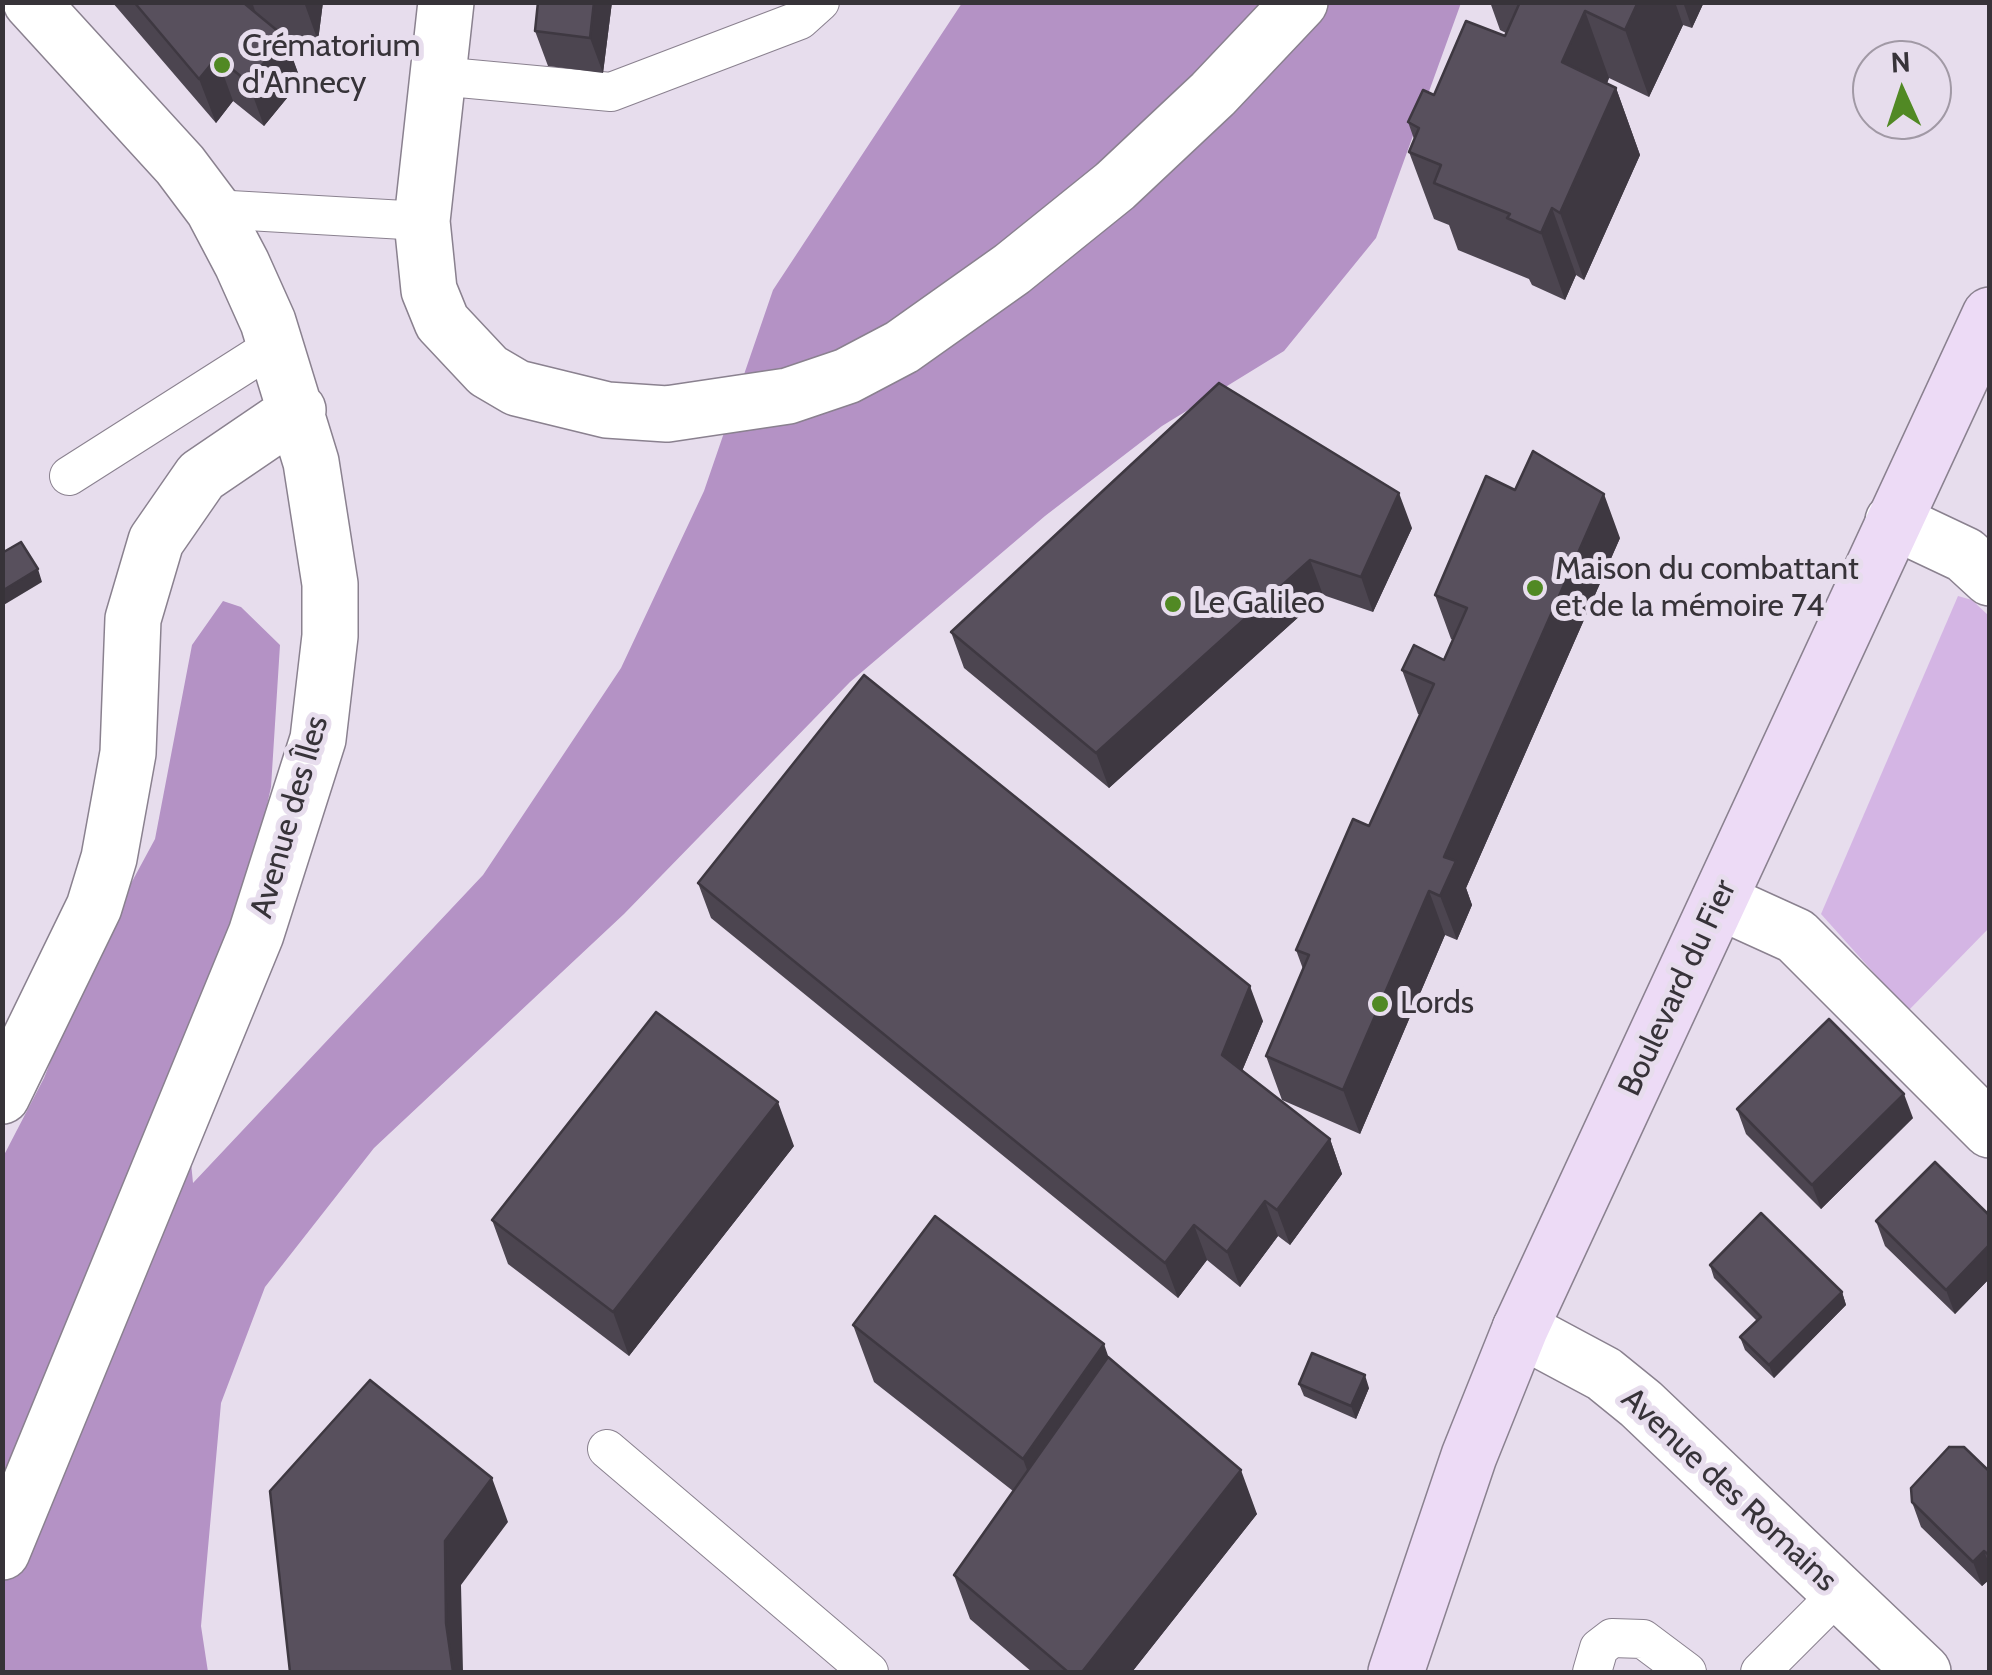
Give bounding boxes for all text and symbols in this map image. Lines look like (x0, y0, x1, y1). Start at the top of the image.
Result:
place label: Crématorium d'Annecy (242, 28, 421, 103)
north arrow (1852, 40, 1952, 140)
text: N (1890, 45, 1911, 80)
marker: Crématorium d'Annecy (211, 54, 233, 76)
place label: Maison du combattant et de la mémoire 74 (1555, 551, 1859, 626)
marker: Maison du combattant et de la mémoire 74 (1524, 577, 1546, 599)
place label: Le Galileo (1193, 585, 1325, 623)
marker: Le Galileo (1162, 593, 1184, 615)
street label: Avenue des Îles (243, 712, 337, 922)
street label: Boulevard du Fier (1611, 874, 1745, 1102)
place label: Lords (1400, 985, 1474, 1023)
marker: Lords (1369, 993, 1391, 1015)
street label: Avenue des Romains (1613, 1380, 1845, 1600)

